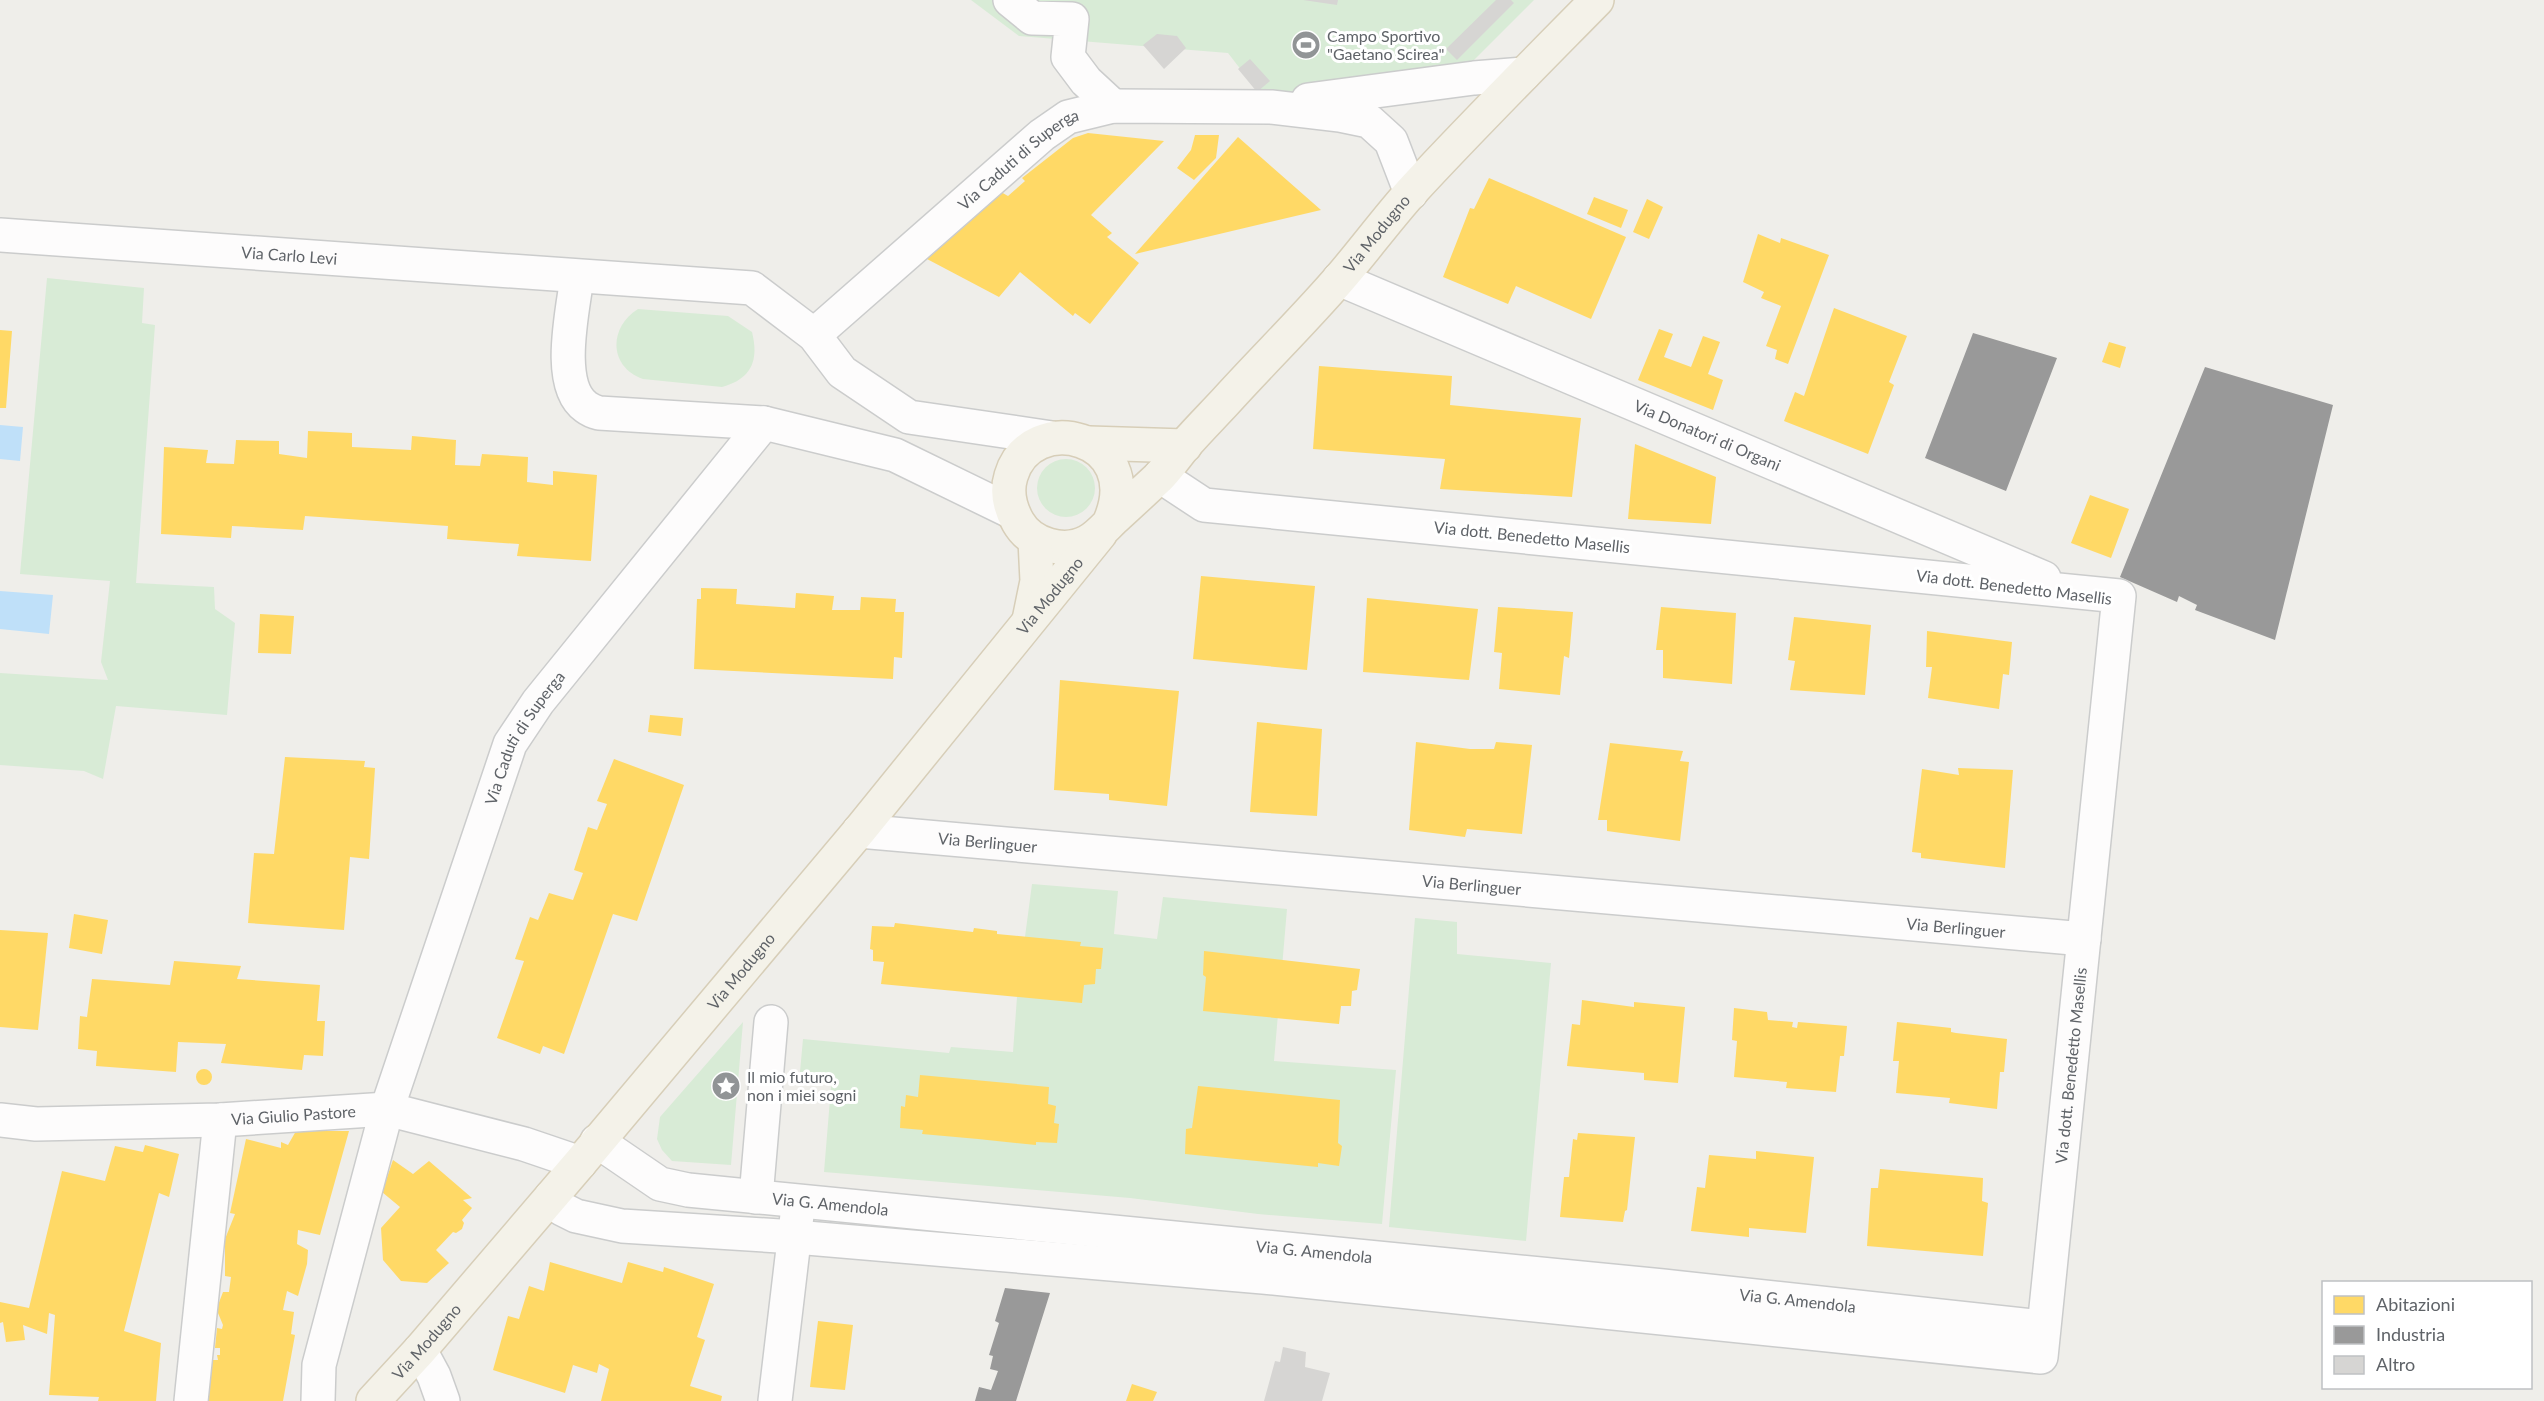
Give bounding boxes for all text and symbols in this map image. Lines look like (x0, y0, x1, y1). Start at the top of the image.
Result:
place label: Campo Sportivo "Gaetano Scirea" (1327, 26, 1444, 63)
sports icon: Campo Sportivo "Gaetano Scirea" (1290, 29, 1322, 61)
street label: Via Caduti di Superga (954, 105, 1080, 214)
street label: Via Modugno (1339, 191, 1413, 276)
street label: Via Carlo Levi (241, 242, 338, 268)
street label: Via Donatori di Organi (1631, 395, 1784, 474)
street label: Via dott. Benedetto Masellis (1433, 517, 1631, 556)
street label: Via Modugno (1012, 553, 1087, 638)
street label: Via dott. Benedetto Masellis (1915, 565, 2113, 608)
street label: Via Caduti di Superga (480, 667, 568, 807)
street label: Via Berlinguer (937, 828, 1038, 856)
street label: Via Berlinguer (1421, 871, 1522, 898)
street label: Via Berlinguer (1905, 913, 2006, 941)
street label: Via Modugno (703, 929, 779, 1013)
street label: Via dott. Benedetto Masellis (2051, 966, 2090, 1165)
place label: Il mio futuro, non i miei sogni (747, 1067, 856, 1104)
place icon: Il mio futuro, non i miei sogni (710, 1070, 742, 1102)
street label: Via Giulio Pastore (231, 1101, 357, 1128)
street label: Via G. Amendola (771, 1188, 890, 1219)
street label: Via G. Amendola (1255, 1236, 1373, 1266)
legend (2322, 1281, 2532, 1389)
street label: Via G. Amendola (1738, 1284, 1857, 1316)
text: Abitazioni (2376, 1293, 2455, 1315)
street label: Via Modugno (388, 1299, 465, 1383)
text: Industria (2376, 1323, 2445, 1345)
text: Altro (2376, 1353, 2415, 1375)

